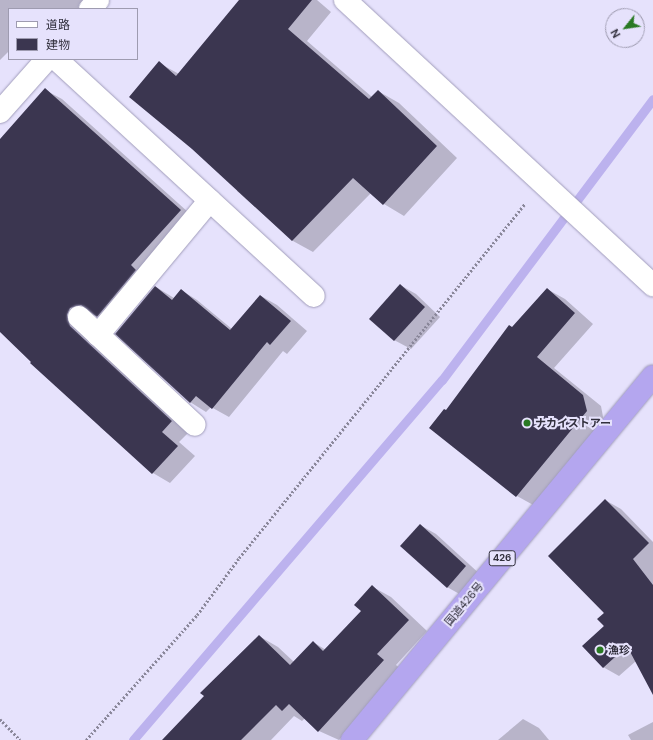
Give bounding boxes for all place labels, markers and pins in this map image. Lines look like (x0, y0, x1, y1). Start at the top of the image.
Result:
place label: ナカイストアー (535, 416, 611, 430)
marker: ナカイストアー (522, 418, 532, 428)
place label: 漁珍 (608, 643, 630, 657)
marker: 漁珍 (595, 645, 605, 655)

